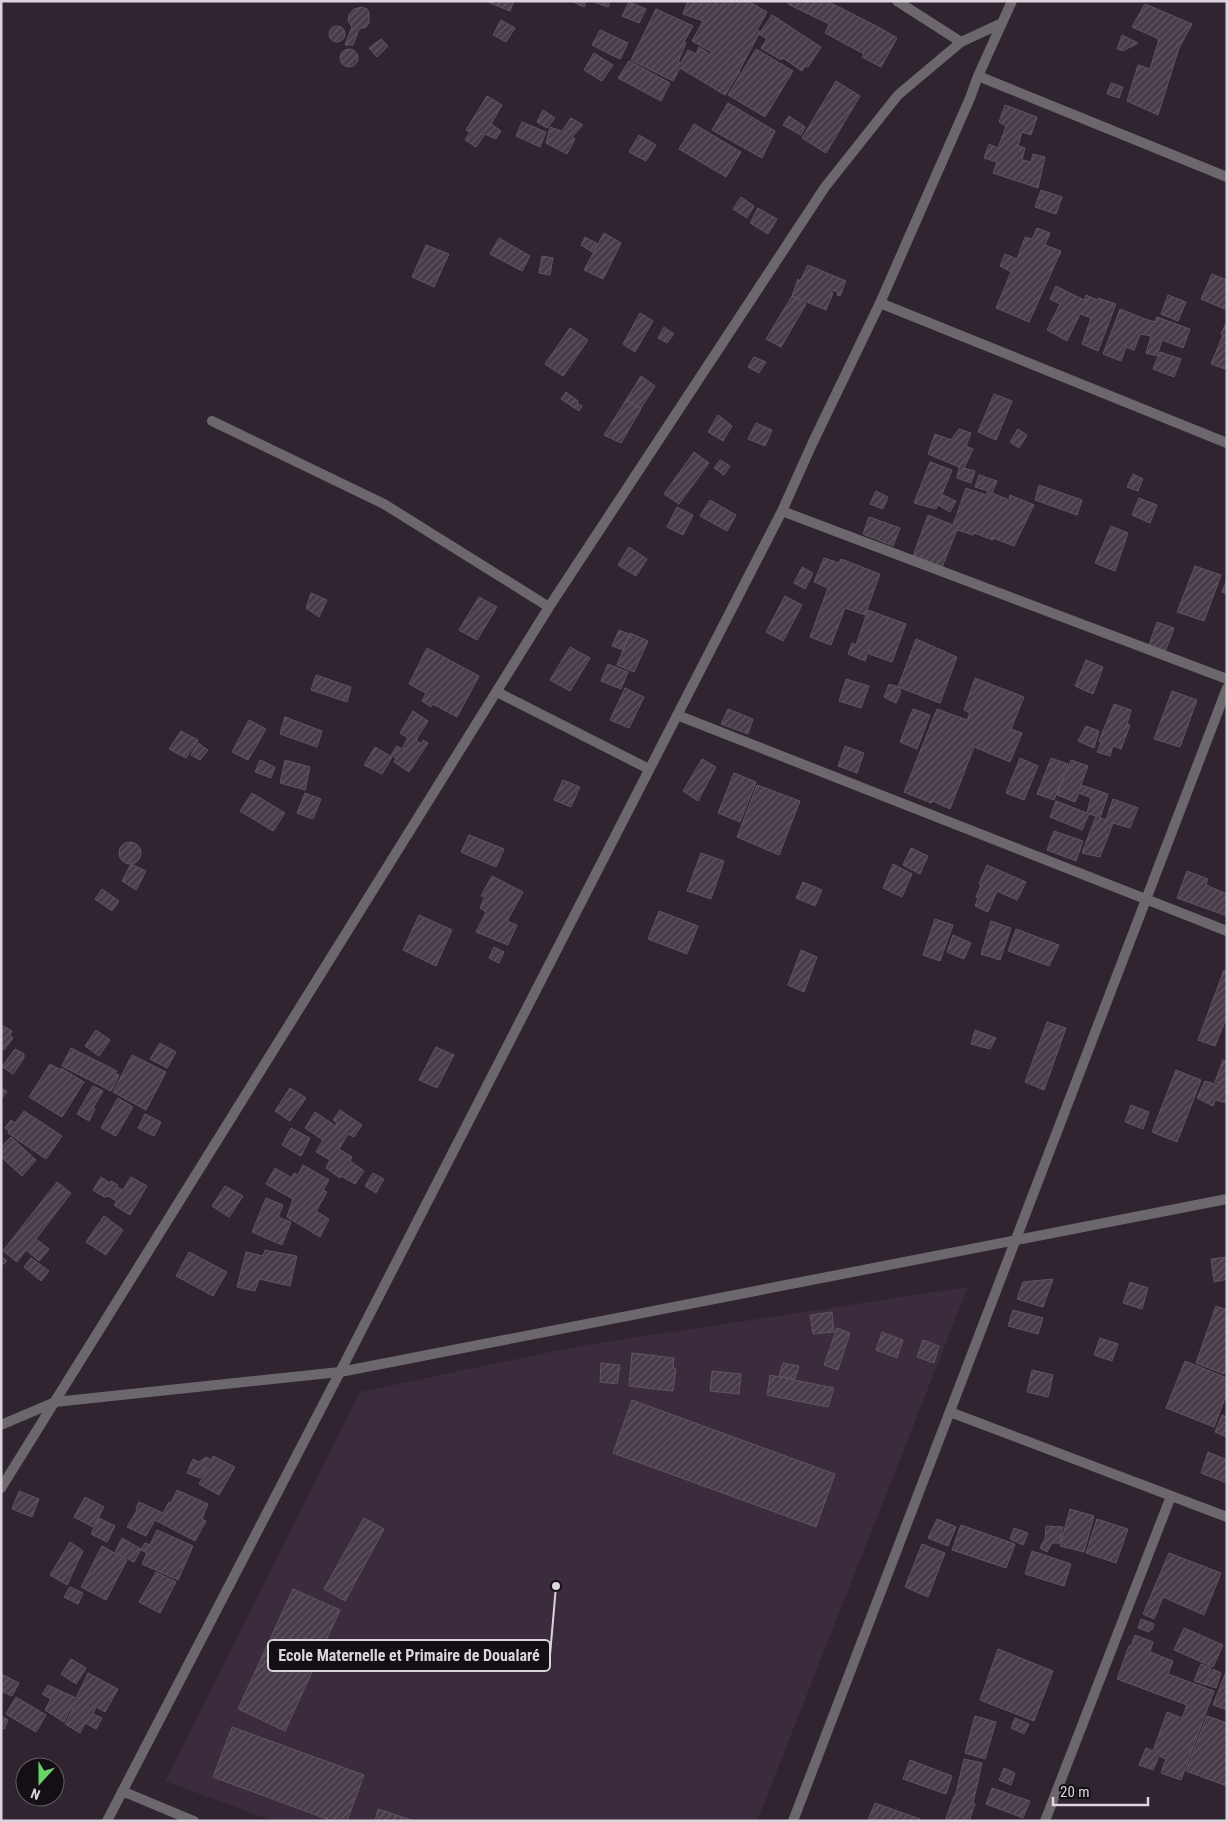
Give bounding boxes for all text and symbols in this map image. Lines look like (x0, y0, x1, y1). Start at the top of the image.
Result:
callout: Ecole Maternelle et Primaire de Doualaré (268, 1640, 550, 1671)
text: Ecole Maternelle et Primaire de Doualaré (278, 1646, 540, 1665)
north arrow (15, 1757, 65, 1807)
scale bar (1053, 1774, 1148, 1806)
text: 20 m (1060, 1783, 1090, 1801)
text: N (28, 1785, 42, 1803)

